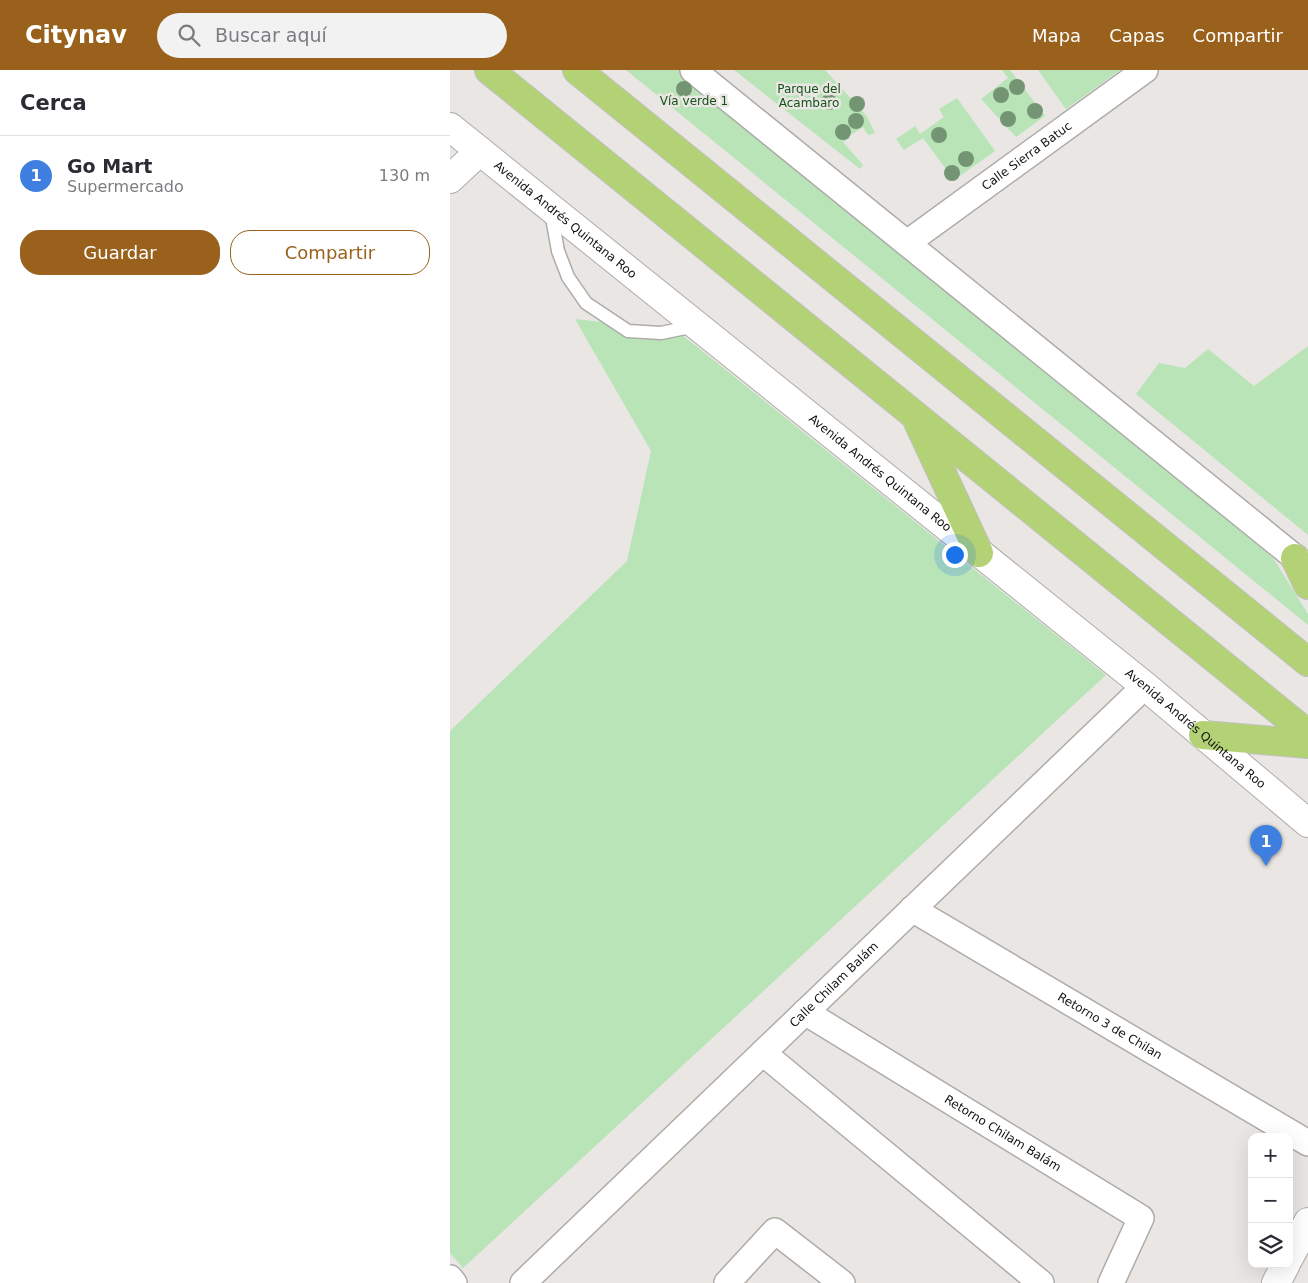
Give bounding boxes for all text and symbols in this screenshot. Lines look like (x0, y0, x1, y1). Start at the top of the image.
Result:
search box (157, 13, 507, 58)
text: Citynav (25, 21, 127, 49)
icon: search (175, 21, 203, 49)
text: Buscar aquí (215, 24, 327, 46)
text: Mapa (1032, 25, 1081, 46)
text: Capas (1109, 25, 1165, 46)
text: Compartir (1193, 25, 1283, 46)
park label: Parque del Acambaro (777, 82, 841, 110)
text: Cerca (20, 91, 87, 115)
park label: Vía verde 1 (660, 94, 728, 108)
street label: Calle Sierra Batuc (979, 119, 1074, 193)
text: Go Mart (67, 155, 152, 177)
street label: Avenida Andrés Quintana Roo (491, 158, 639, 281)
text: 1 (30, 166, 42, 185)
text: 130 m (379, 166, 430, 185)
text: Supermercado (67, 177, 184, 196)
button: Guardar (20, 230, 220, 275)
button: Compartir (230, 230, 430, 275)
street label: Avenida Andrés Quintana Roo (806, 411, 954, 534)
your location (942, 542, 968, 568)
street label: Avenida Andrés Quintana Roo (1122, 666, 1269, 791)
pin: 1 (1250, 825, 1282, 866)
street label: Calle Chilam Balám (787, 939, 881, 1030)
street label: Retorno 3 de Chilan (1055, 990, 1165, 1062)
street label: Retorno Chilam Balám (942, 1092, 1064, 1174)
map controls (1248, 1133, 1293, 1268)
button: + (1248, 1133, 1293, 1178)
button: − (1248, 1178, 1293, 1223)
button: layers (1248, 1223, 1293, 1268)

